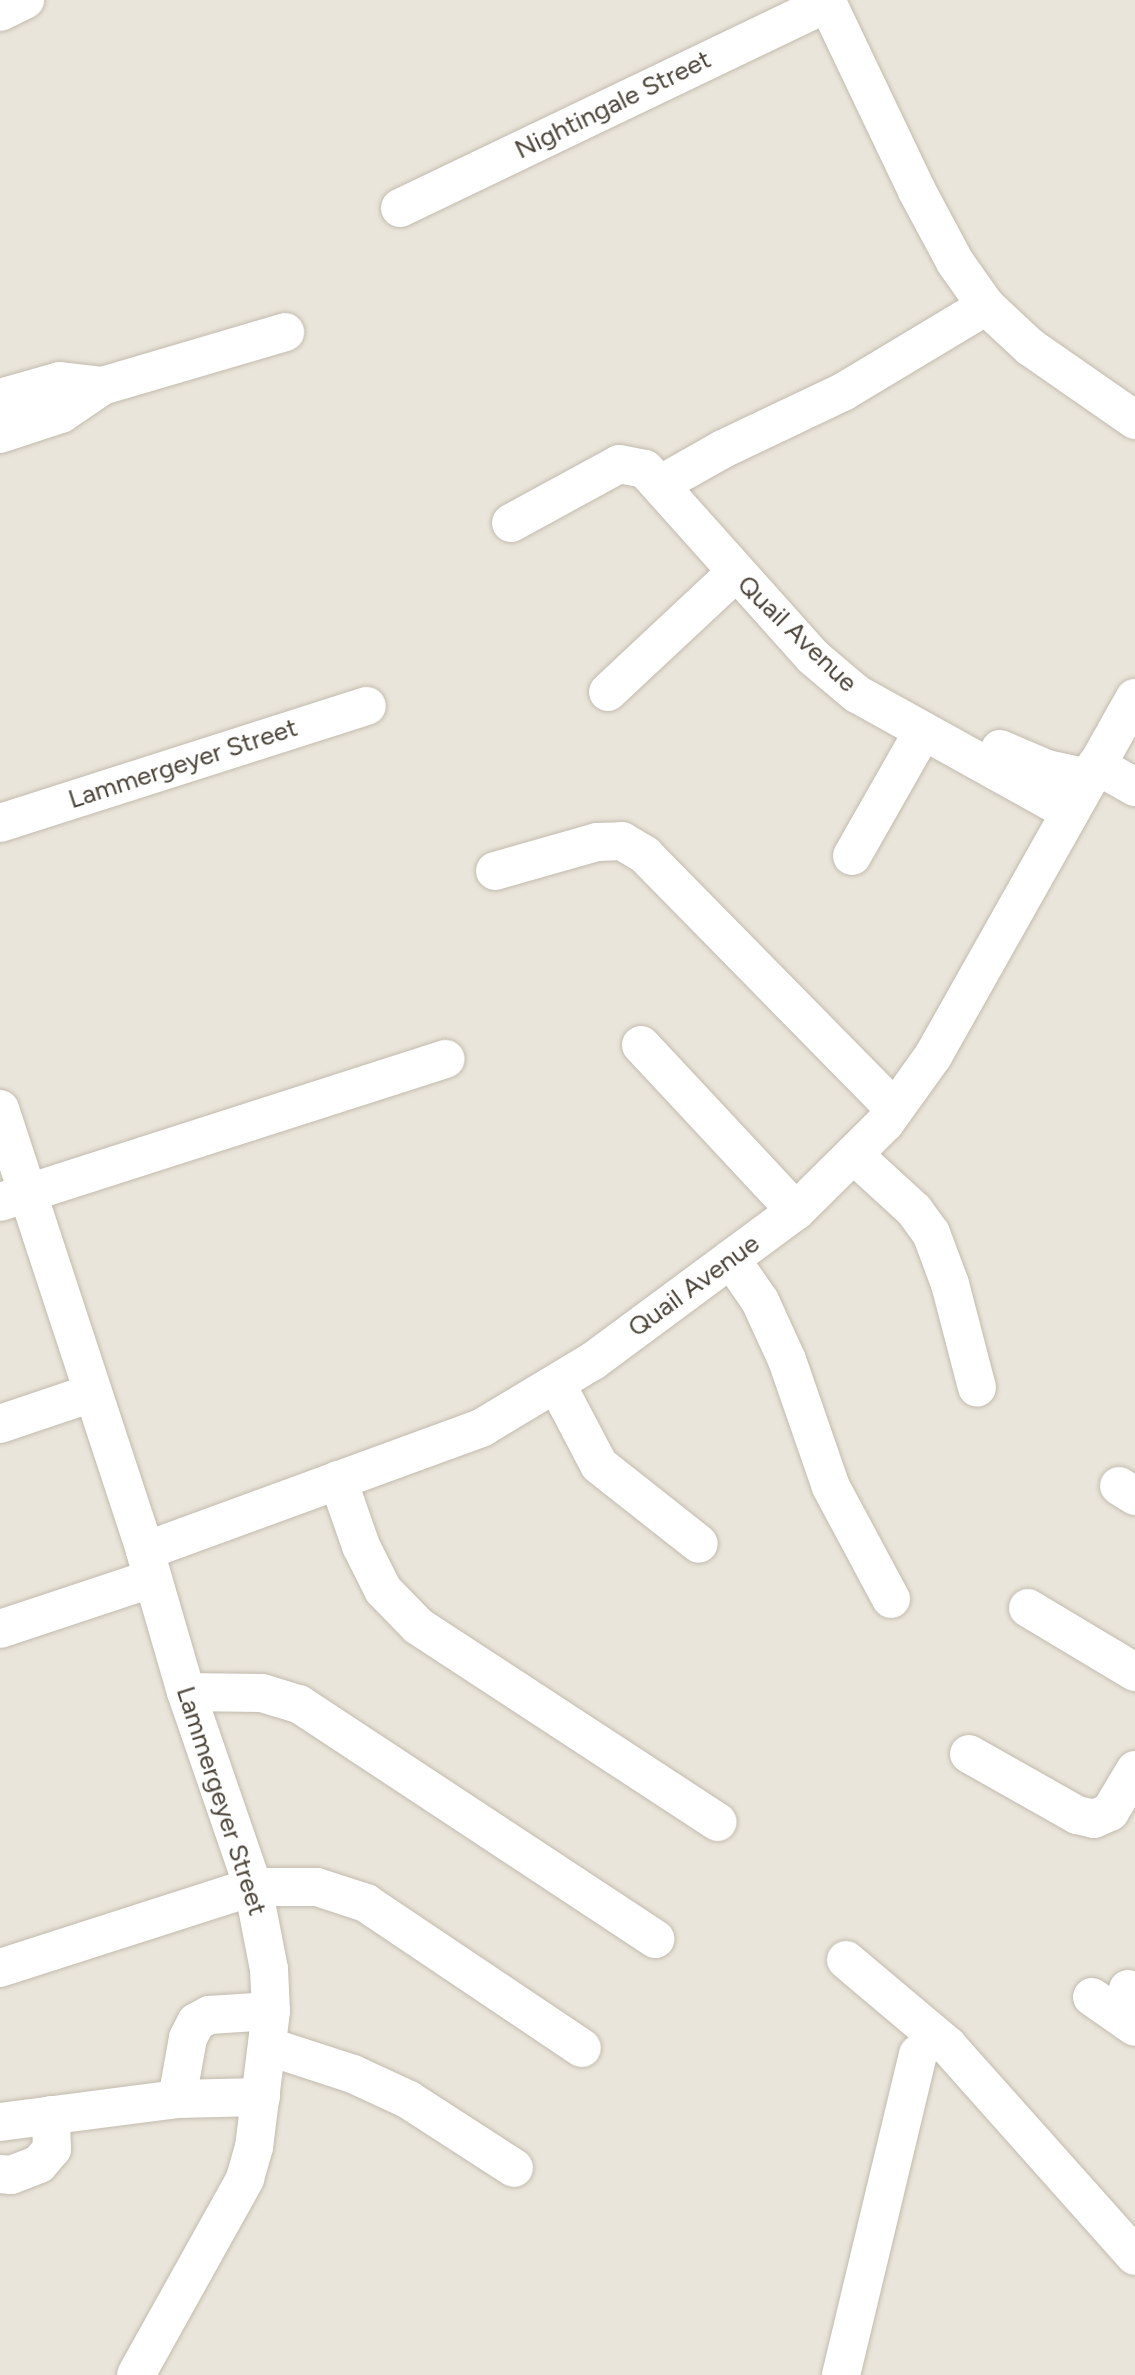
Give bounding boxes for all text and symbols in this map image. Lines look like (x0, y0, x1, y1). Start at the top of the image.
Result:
street label: Nightingale Street (510, 44, 716, 166)
street label: Quail Avenue (731, 569, 863, 699)
street label: Lammergeyer Street (65, 712, 301, 816)
street label: Quail Avenue (622, 1228, 766, 1344)
street label: Lammergeyer Street (169, 1683, 273, 1919)

